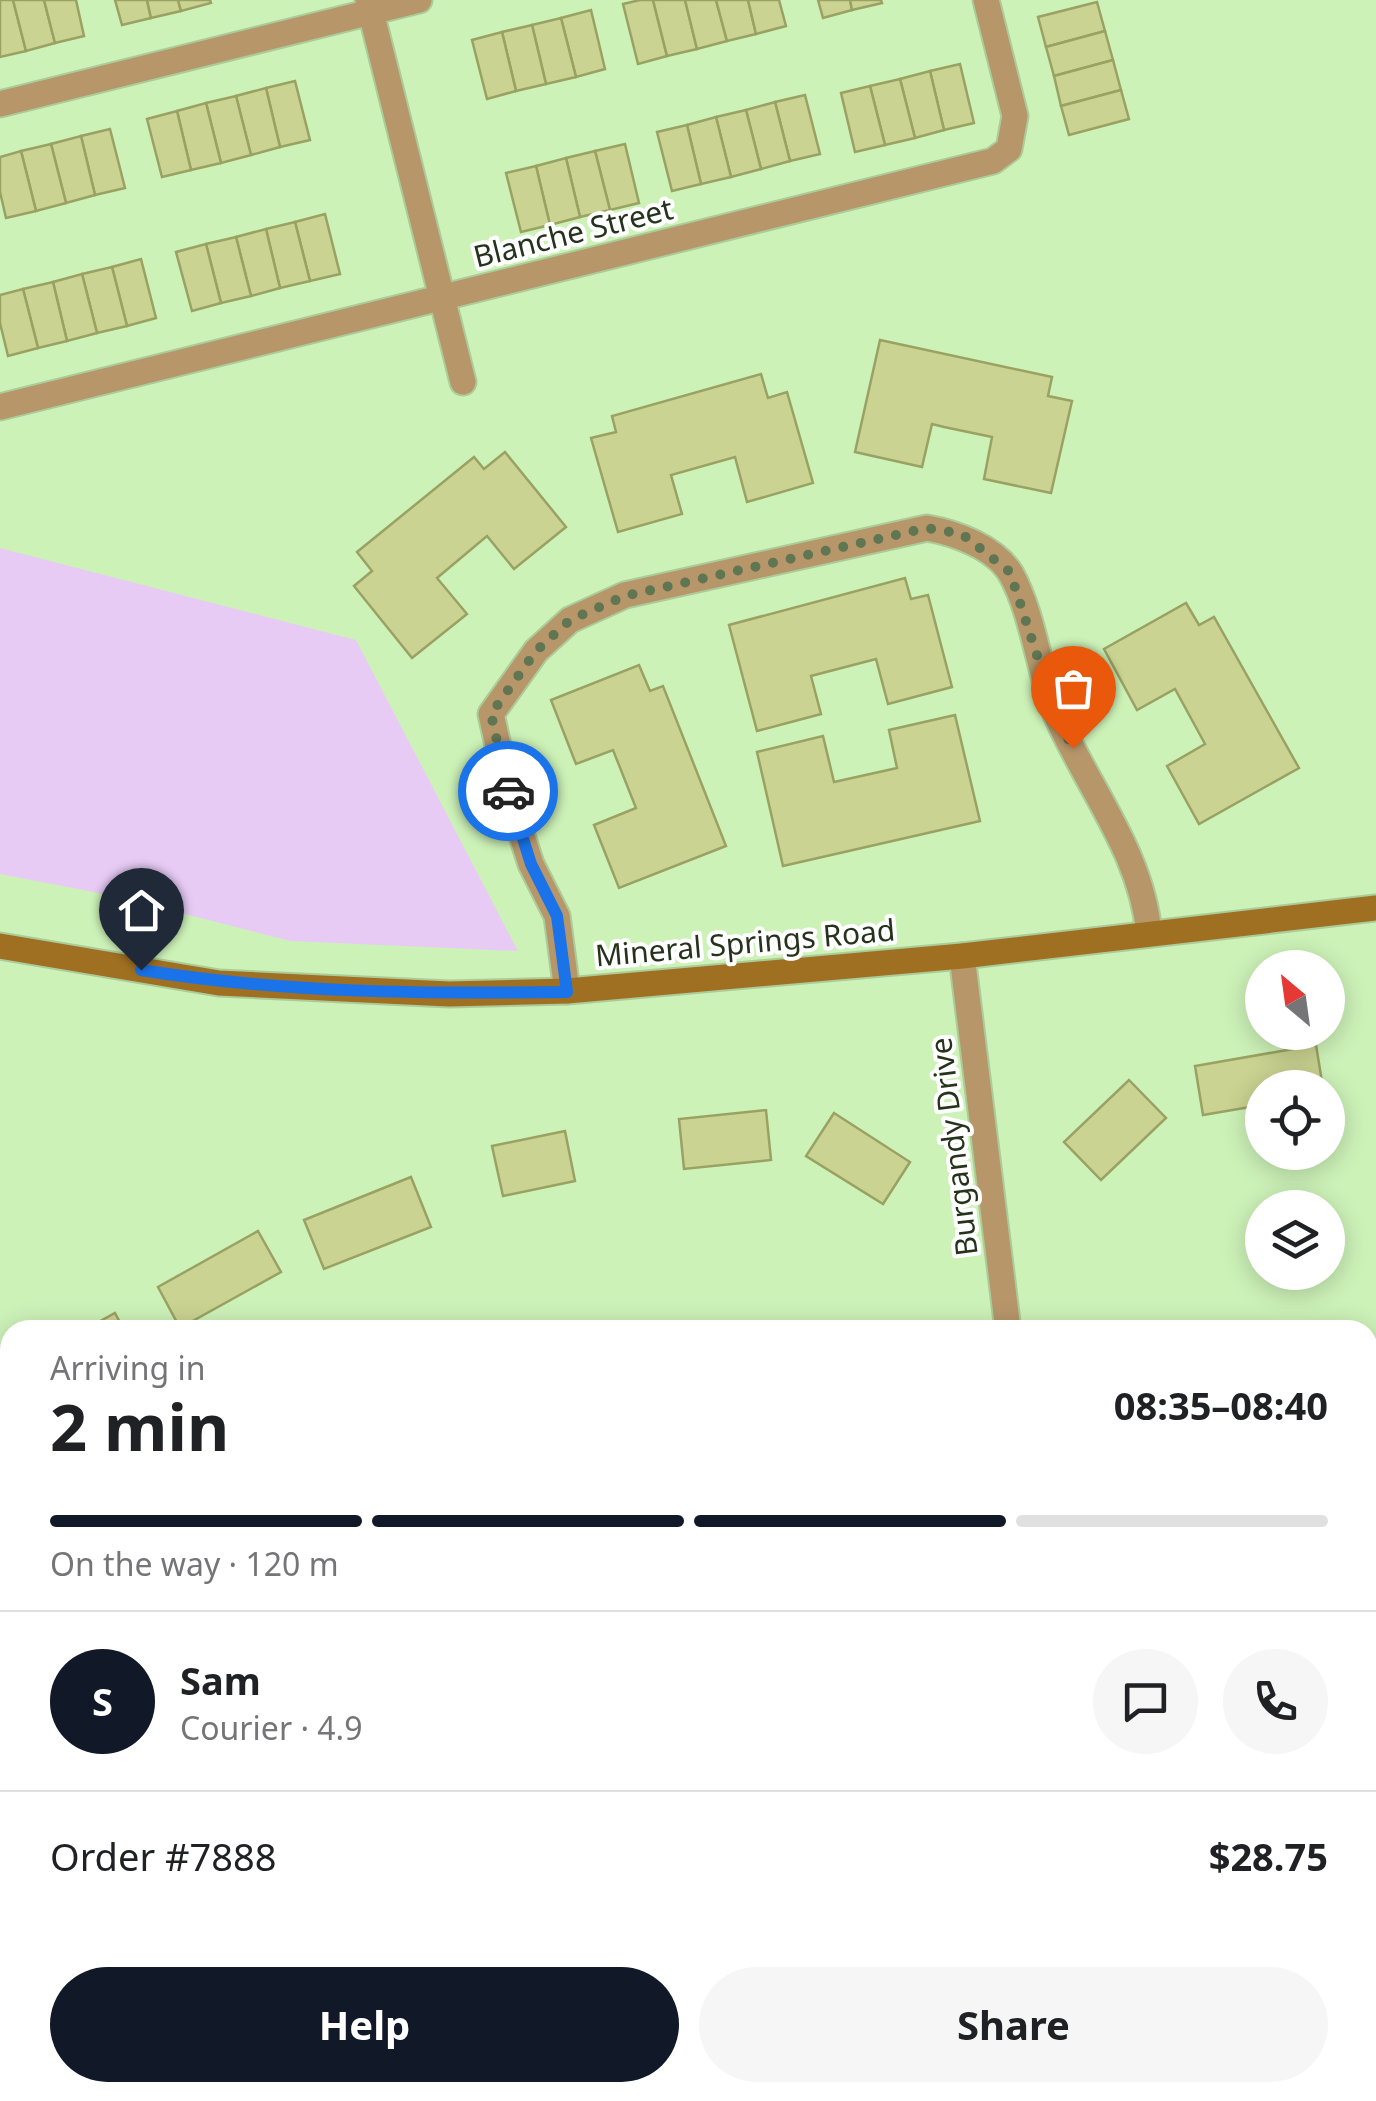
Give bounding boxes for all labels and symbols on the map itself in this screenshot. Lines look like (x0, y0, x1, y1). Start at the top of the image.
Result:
street label: Blanche Street (469, 187, 677, 277)
pin (1031, 646, 1116, 749)
courier (458, 741, 558, 841)
pin (99, 868, 184, 971)
street label: Mineral Springs Road (593, 908, 897, 976)
north arrow (1245, 950, 1345, 1050)
street label: Burgandy Drive (919, 1035, 987, 1259)

